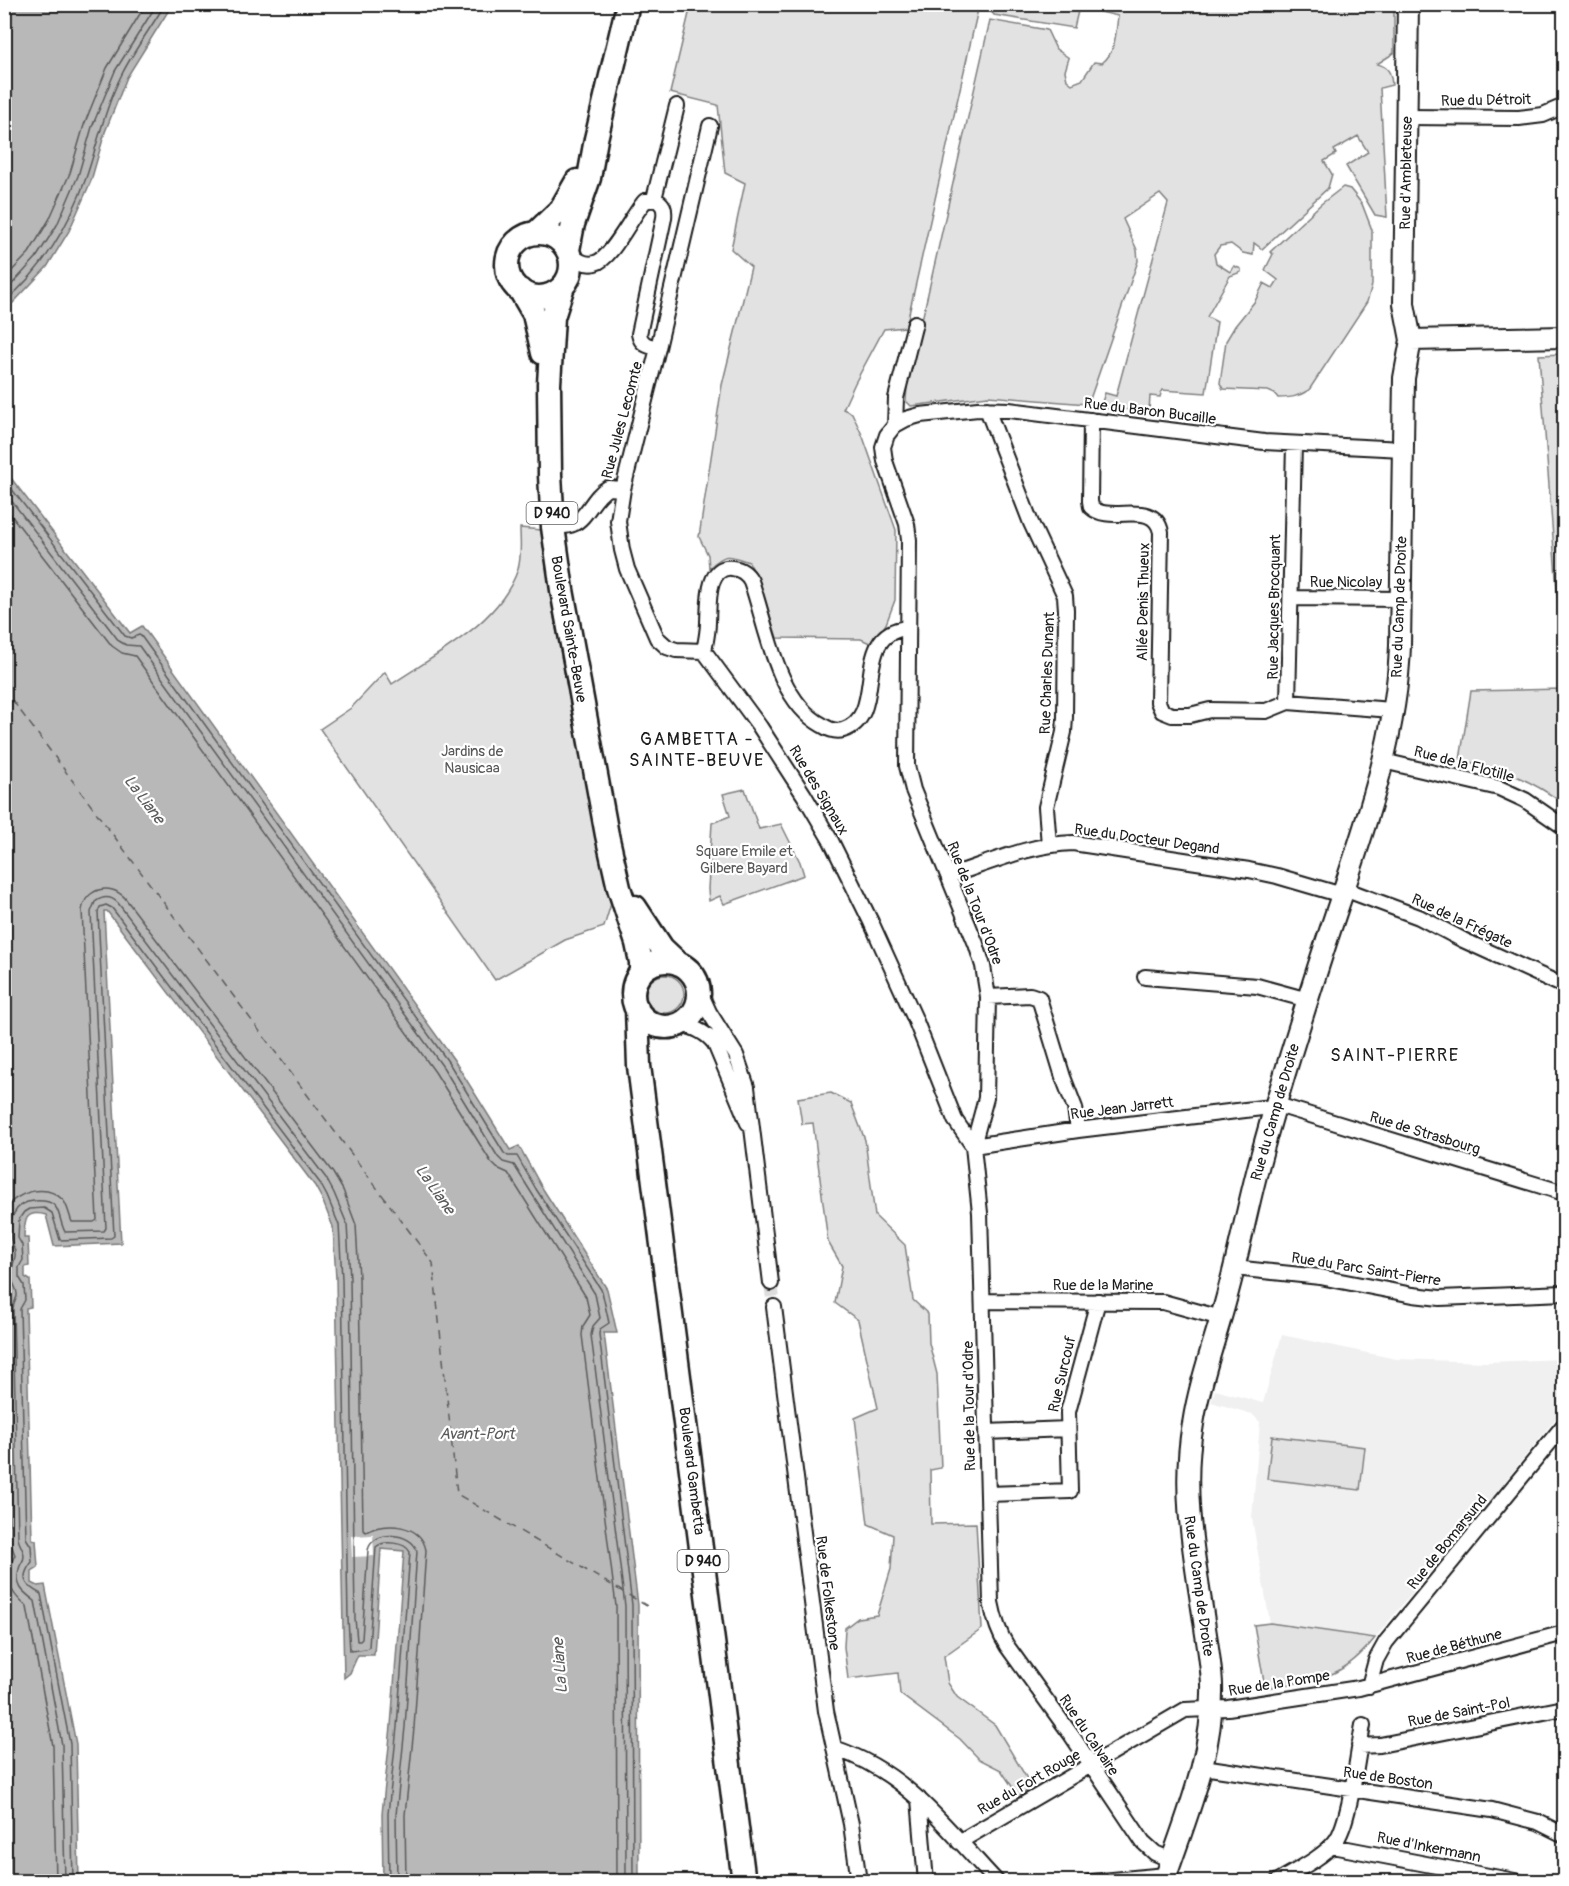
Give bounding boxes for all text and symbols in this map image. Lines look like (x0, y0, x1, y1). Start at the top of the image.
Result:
street label: Rue du Détroit (1441, 90, 1532, 111)
street label: Rue d'Ambleteuse (1396, 116, 1417, 230)
street label: Rue Jules Lecomte (598, 359, 647, 481)
street label: Rue du Baron Bucaille (1083, 394, 1218, 429)
road number: D 940 (526, 502, 578, 524)
street label: Rue Jacques Brocquant (1264, 533, 1285, 680)
street label: Rue du Camp de Droite (1388, 535, 1411, 678)
street label: Allée Denis Thueux (1133, 543, 1154, 661)
street label: Boulevard Sainte-Beuve (546, 554, 591, 704)
street label: Rue Nicolay (1310, 573, 1383, 592)
street label: Rue Charles Dunant (1036, 611, 1059, 735)
district label: GAMBETTA - SAINTE-BEUVE (629, 728, 765, 772)
park label: Jardins de Nausicaa (441, 742, 504, 778)
street label: Rue des Signaux (784, 742, 853, 838)
street label: Rue de la Flotille (1412, 742, 1517, 787)
water label: La Liane (119, 771, 170, 830)
street label: Rue du Docteur Degand (1073, 820, 1221, 859)
street label: Rue de la Tour d'Odre (942, 839, 1007, 968)
park label: Square Emile et Gilbere Bayard (695, 842, 794, 878)
street label: Rue de la Frégate (1409, 890, 1516, 953)
street label: Rue du Camp de Droite (1247, 1041, 1304, 1183)
district label: SAINT-PIERRE (1330, 1044, 1460, 1067)
street label: Rue Jean Jarrett (1069, 1093, 1176, 1124)
street label: Rue de Strasbourg (1367, 1108, 1482, 1159)
water label: La Liane (411, 1161, 461, 1220)
street label: Rue du Parc Saint-Pierre (1290, 1248, 1442, 1291)
street label: Rue de la Marine (1053, 1276, 1154, 1295)
street label: Rue Surcouf (1044, 1334, 1080, 1414)
street label: Rue de la Tour d'Odre (959, 1340, 980, 1471)
street label: Boulevard Gambetta (674, 1406, 709, 1536)
water label: Avant-Port (439, 1424, 516, 1444)
street label: Rue de Bomarsund (1403, 1491, 1491, 1594)
street label: Rue du Camp de Droite (1179, 1515, 1218, 1658)
street label: Rue de Folkestone (811, 1535, 844, 1652)
road number: D 940 (678, 1550, 728, 1572)
street label: Rue de Béthune (1404, 1624, 1505, 1668)
water label: La Liane (548, 1635, 572, 1694)
street label: Rue de la Pompe (1227, 1666, 1332, 1701)
street label: Rue du Calvaire (1055, 1691, 1123, 1780)
street label: Rue de Saint-Pol (1406, 1693, 1512, 1732)
street label: Rue du Fort Rouge (975, 1745, 1084, 1819)
street label: Rue de Boston (1342, 1763, 1434, 1794)
street label: Rue d'Inkermann (1375, 1828, 1483, 1867)

